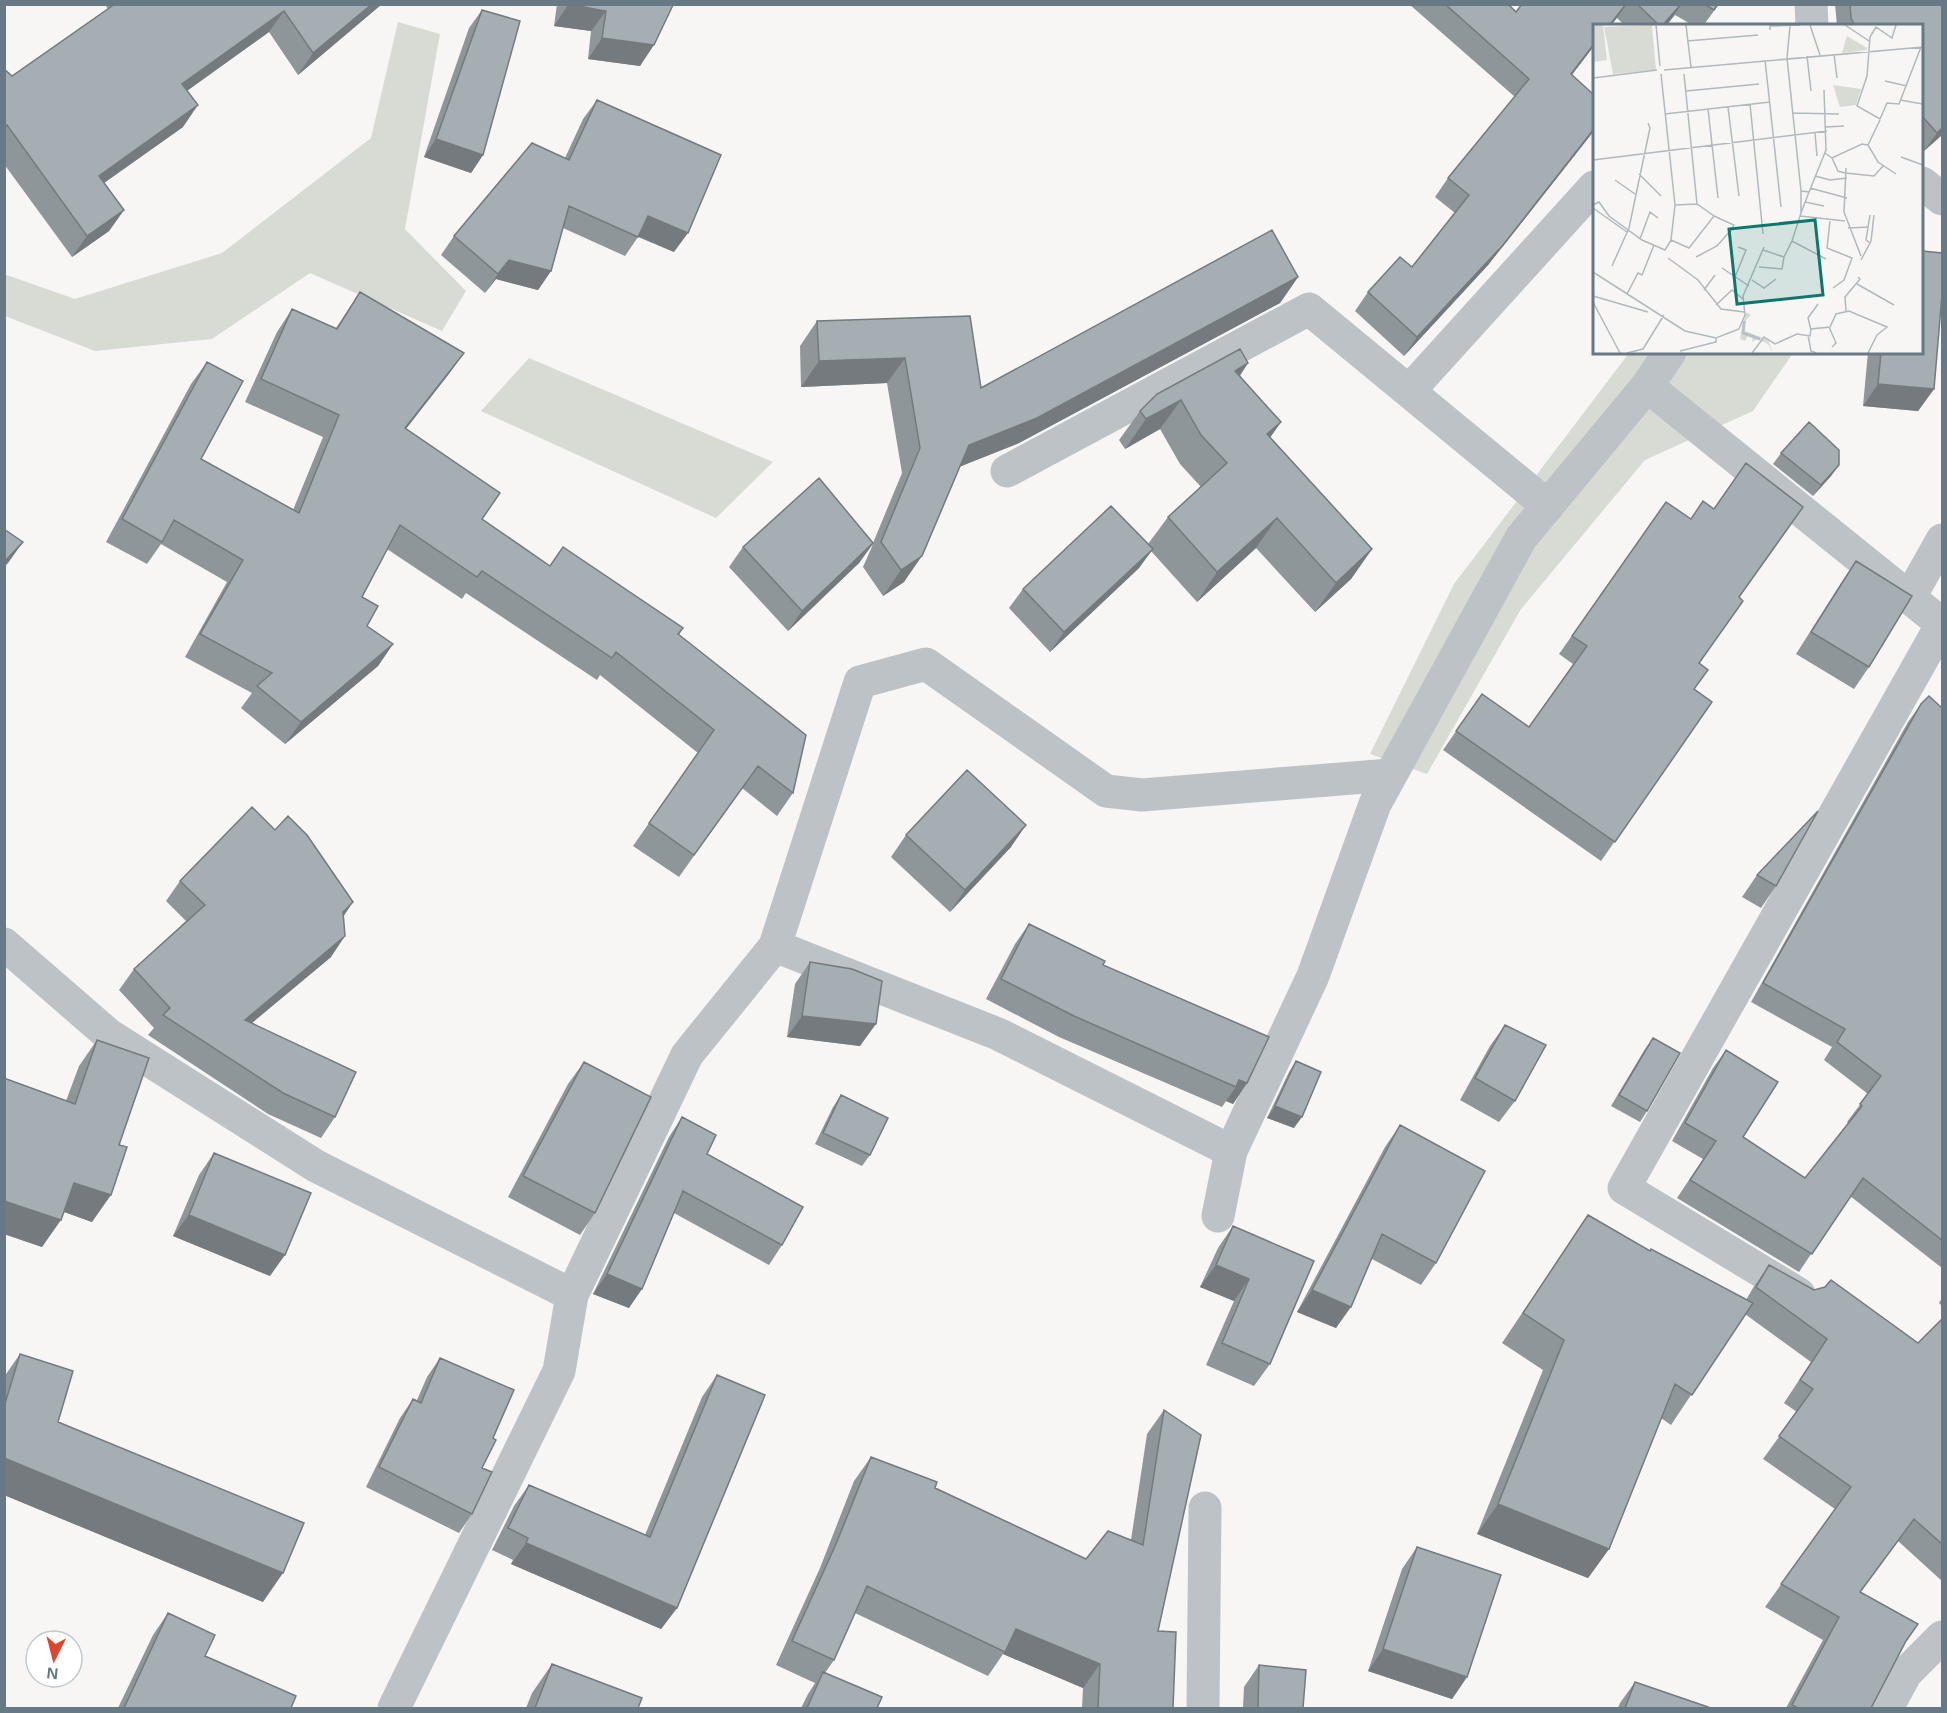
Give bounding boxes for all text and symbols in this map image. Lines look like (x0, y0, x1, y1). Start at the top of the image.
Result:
inset map (1593, 24, 1923, 354)
north arrow (24, 1629, 84, 1689)
text: N (46, 1664, 59, 1682)

